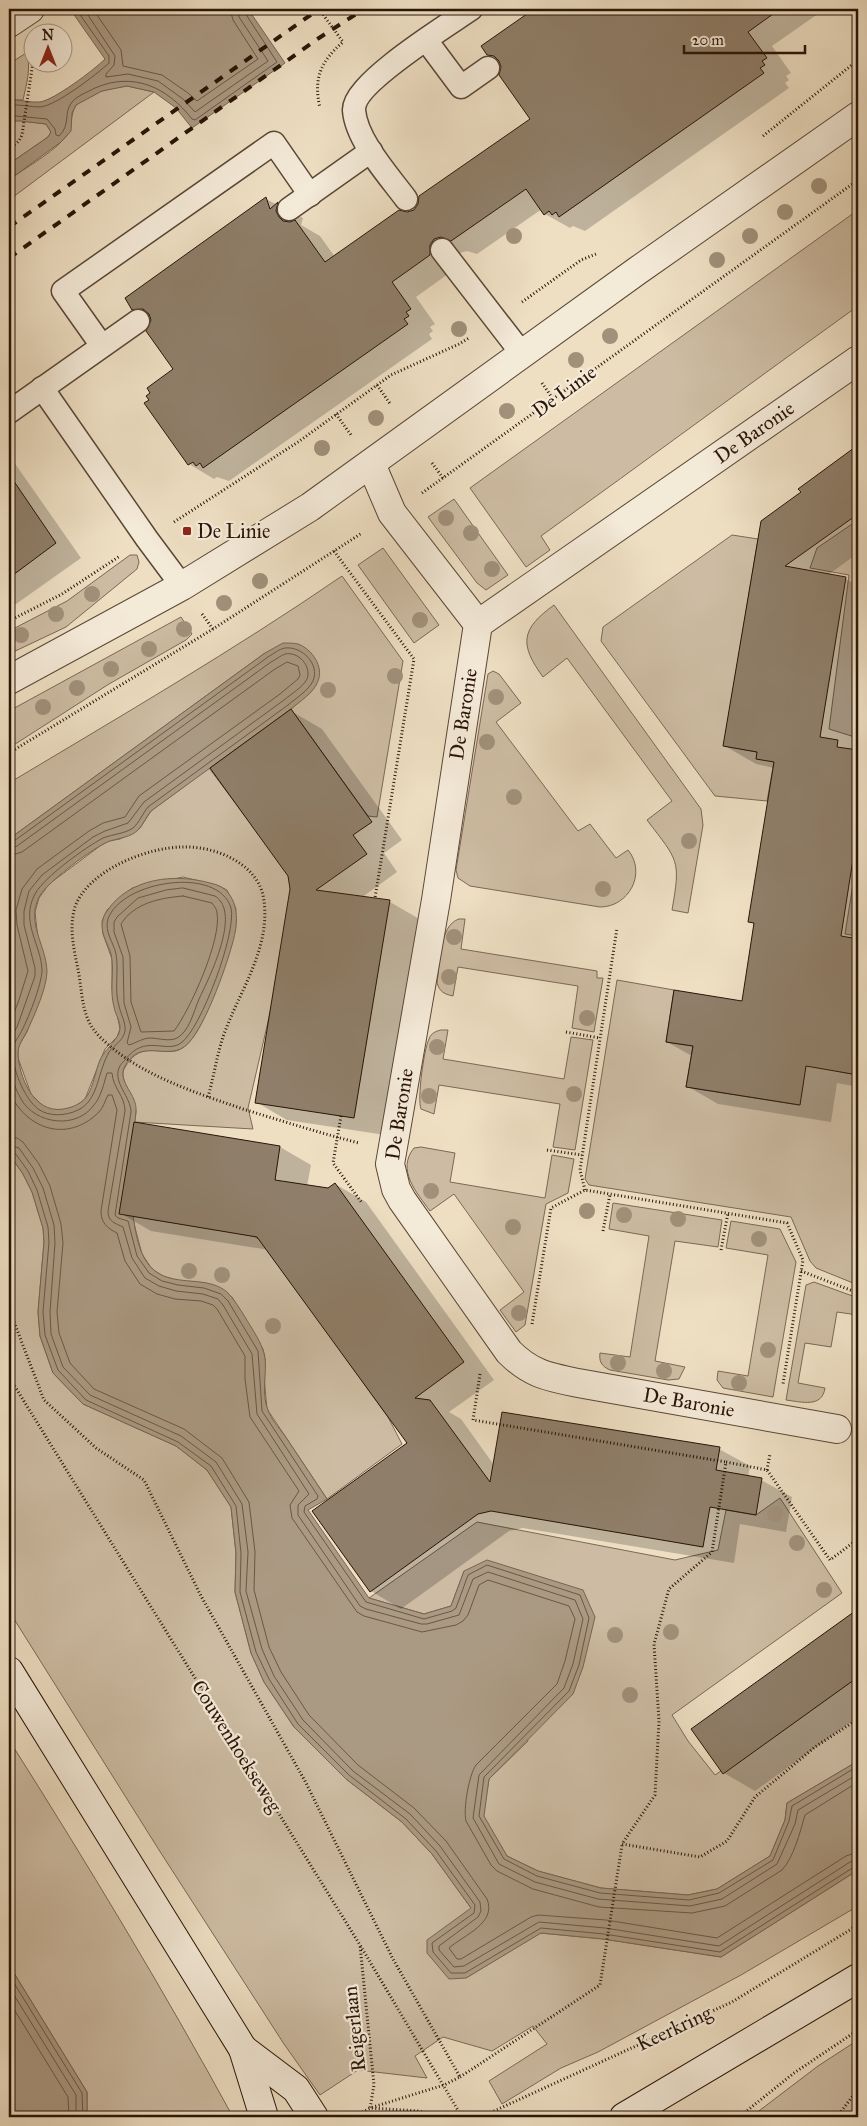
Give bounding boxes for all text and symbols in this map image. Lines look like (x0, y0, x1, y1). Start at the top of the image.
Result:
north arrow (22, 22, 72, 72)
scale bar (684, 22, 806, 54)
text: N (42, 27, 54, 44)
text: 20 m (692, 31, 724, 49)
street label: De Linie (527, 360, 601, 422)
street label: De Baronie (709, 396, 799, 468)
place label: De Linie (197, 519, 270, 543)
marker: De Linie (181, 525, 193, 537)
street label: De Baronie (444, 667, 482, 761)
street label: De Baronie (380, 1067, 418, 1161)
street label: De Baronie (641, 1382, 737, 1422)
street label: Couwenhoekseweg (186, 1675, 288, 1818)
street label: Reigerlaan (338, 1985, 371, 2073)
street label: Keerkring (632, 2000, 717, 2057)

